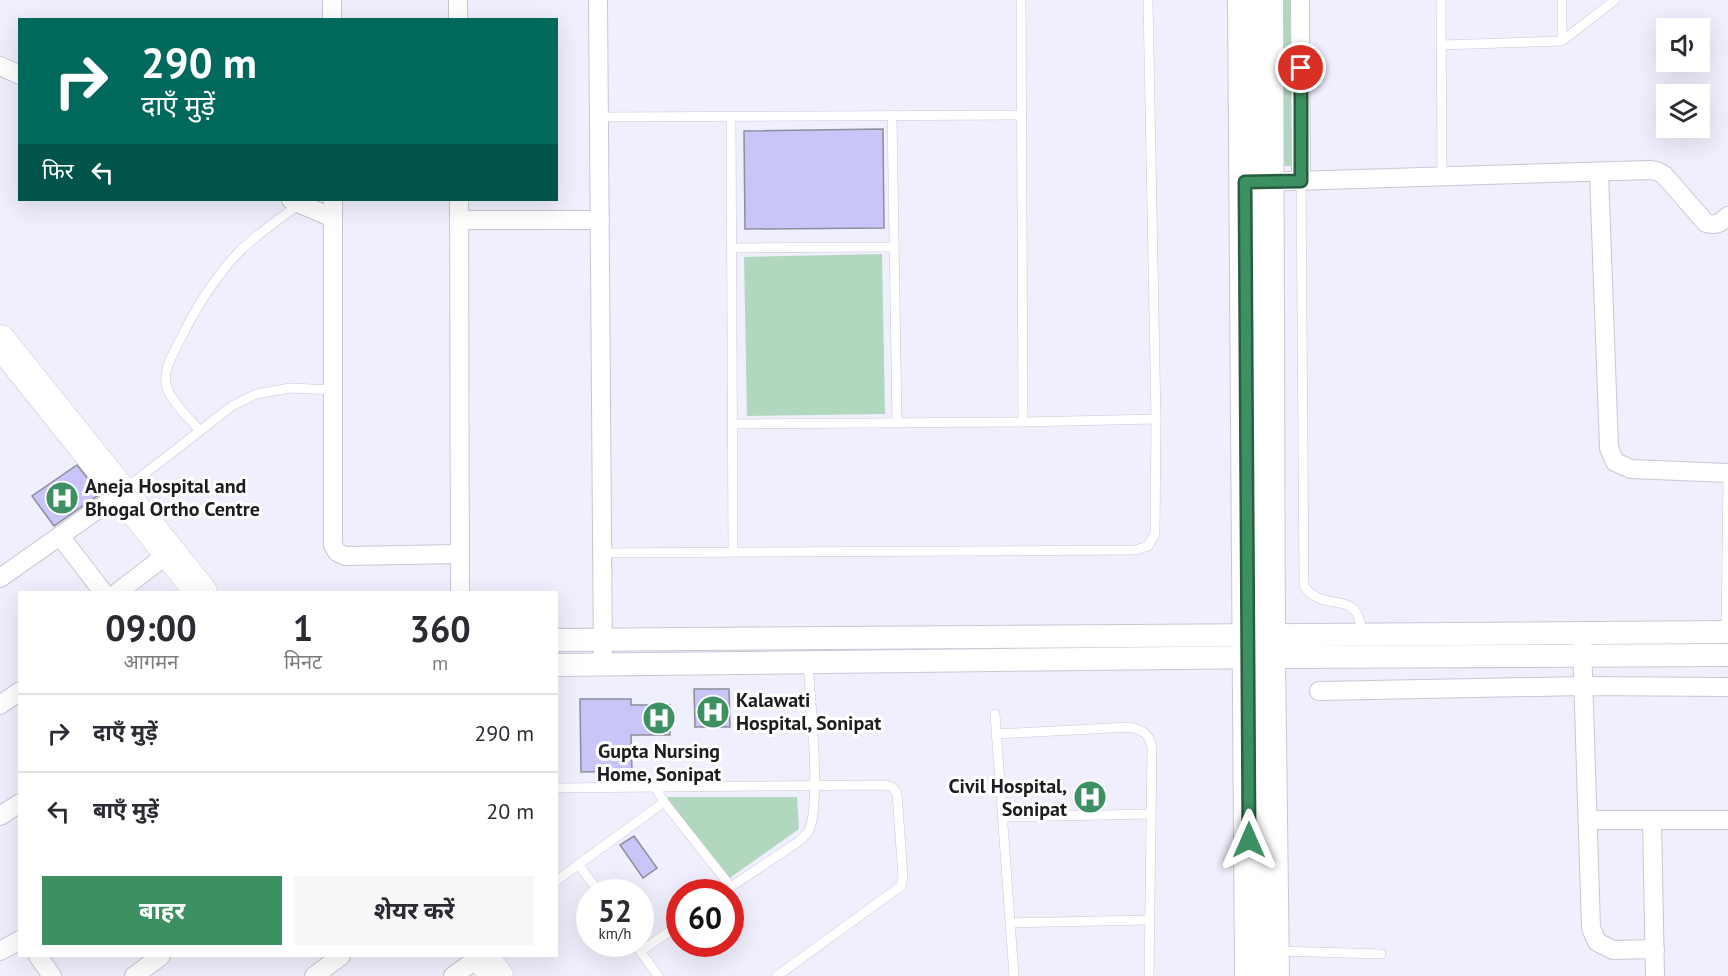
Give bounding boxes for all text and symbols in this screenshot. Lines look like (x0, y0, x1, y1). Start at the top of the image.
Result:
map controls (1656, 18, 1710, 138)
button: sound (1656, 18, 1710, 72)
text: 290 m (141, 35, 257, 90)
icon: right (42, 42, 120, 120)
pin (1275, 42, 1326, 93)
icon: arrive (1284, 51, 1317, 84)
button: layers (1656, 84, 1710, 138)
text: दाएँ मुड़ें (141, 88, 215, 122)
icon: left (86, 156, 119, 189)
text: फिर (42, 157, 74, 185)
place label: Aneja Hospital and Bhogal Ortho Centre (85, 473, 260, 522)
hospital icon: Aneja Hospital and Bhogal Ortho Centre (44, 480, 80, 516)
text: 09:00 (105, 604, 197, 651)
text: 1 (293, 604, 313, 651)
text: 360 (409, 605, 471, 652)
text: आगमन (124, 649, 178, 675)
text: मिनट (284, 649, 322, 675)
text: m (432, 650, 448, 676)
place label: Kalawati Hospital, Sonipat (736, 687, 881, 736)
hospital icon: Kalawati Hospital, Sonipat (695, 694, 731, 730)
hospital icon: Gupta Nursing Home, Sonipat (641, 700, 677, 736)
icon: right (42, 717, 75, 750)
text: दाएँ मुड़ें (93, 718, 158, 746)
text: 290 m (474, 719, 534, 747)
place label: Gupta Nursing Home, Sonipat (597, 738, 721, 787)
place label: Civil Hospital, Sonipat (948, 773, 1067, 822)
hospital icon: Civil Hospital, Sonipat (1072, 779, 1108, 815)
icon: left (42, 795, 75, 828)
text: बाएँ मुड़ें (93, 796, 159, 824)
text: 20 m (486, 797, 534, 825)
position arrow (1217, 808, 1281, 872)
button: बाहर (42, 876, 282, 945)
button: शेयर करें (294, 876, 534, 945)
speed limit sign: 60 (666, 879, 744, 957)
text: 52 (598, 891, 632, 930)
text: km/h (599, 924, 631, 943)

